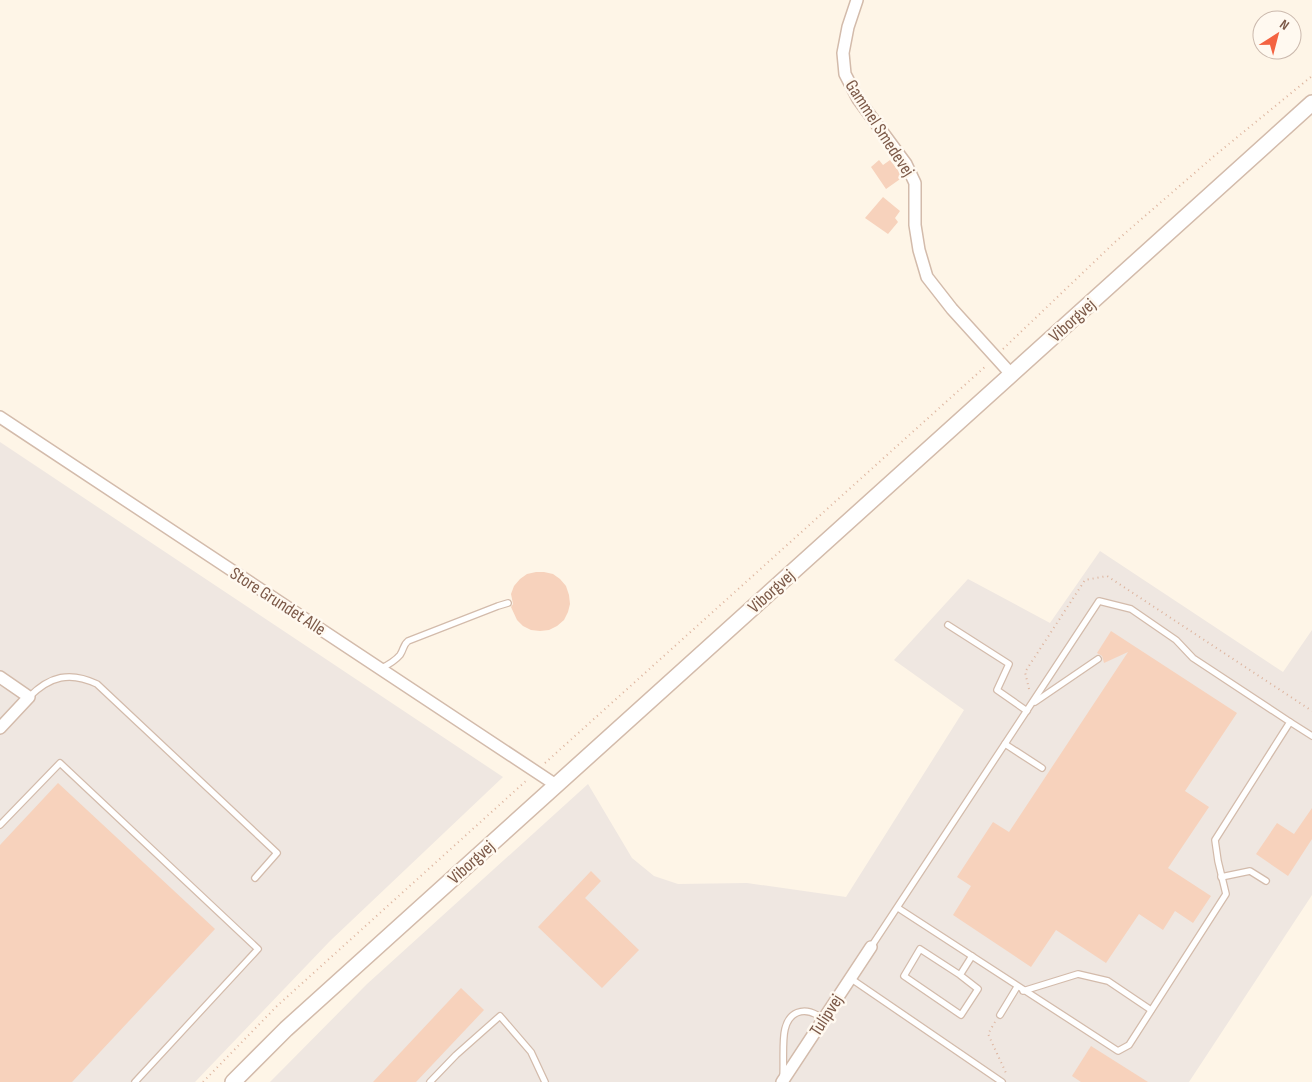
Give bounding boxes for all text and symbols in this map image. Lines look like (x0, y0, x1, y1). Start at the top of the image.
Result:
north arrow (1252, 10, 1302, 60)
text: N (1276, 16, 1292, 34)
street label: Gammel Smedevej (841, 76, 919, 180)
street label: Viborgvej (1045, 294, 1100, 347)
street label: Store Grundet Alle (226, 563, 330, 640)
street label: Viborgvej (744, 565, 799, 618)
street label: Viborgvej (444, 836, 499, 889)
street label: Tulipvej (805, 991, 848, 1040)

